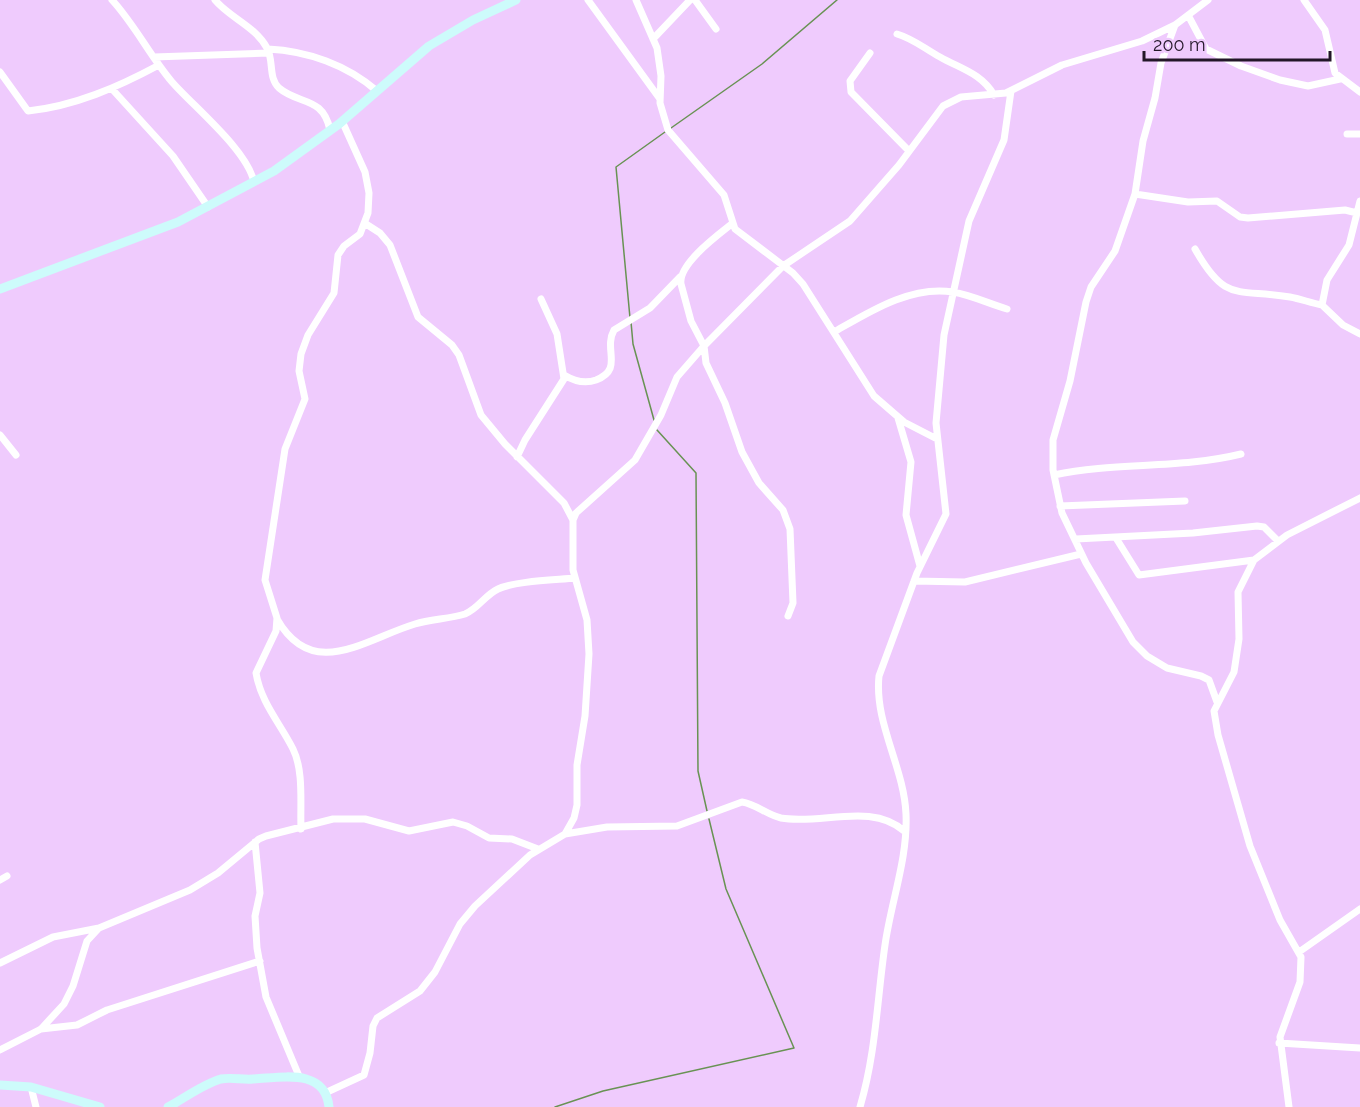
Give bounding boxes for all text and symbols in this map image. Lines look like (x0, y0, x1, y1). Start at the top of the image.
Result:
scale bar (1144, 24, 1330, 62)
text: 200 m (1153, 34, 1206, 55)

